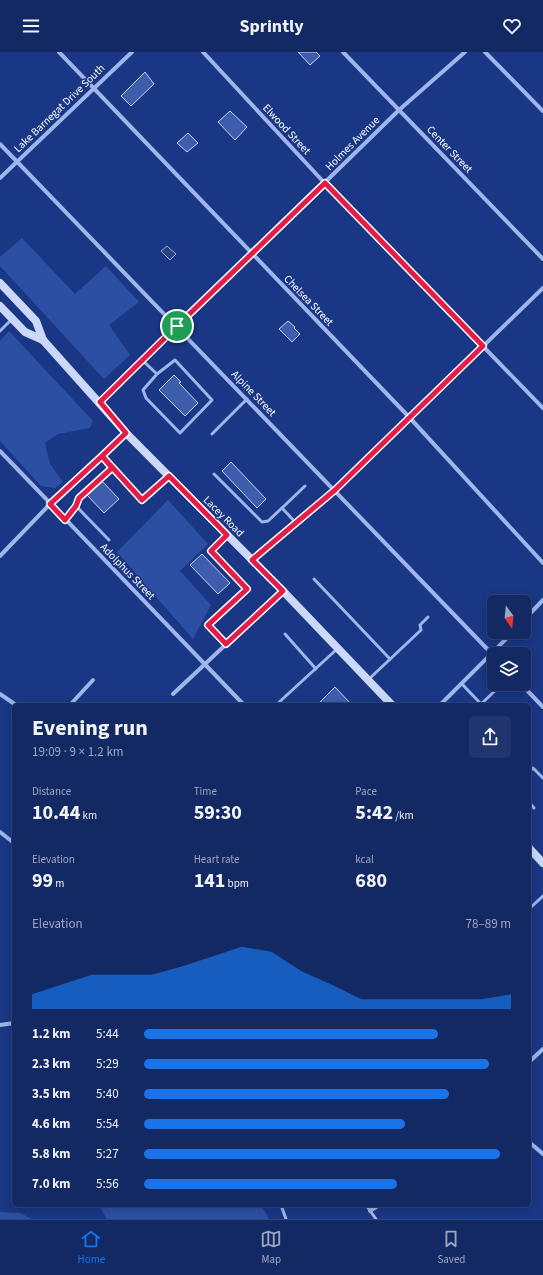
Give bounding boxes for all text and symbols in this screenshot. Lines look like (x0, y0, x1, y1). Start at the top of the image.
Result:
text: Sprintly (239, 14, 304, 39)
icon: menu (20, 15, 42, 37)
icon: heart (501, 15, 523, 37)
street label: Lake Barnegat Drive South (11, 61, 108, 156)
street label: Elwood Street (259, 101, 314, 158)
street label: Holmes Avenue (322, 112, 383, 174)
street label: Center Street (423, 122, 476, 176)
street label: Chelsea Street (280, 271, 337, 329)
pin (160, 309, 194, 343)
icon: arrive (166, 315, 188, 337)
street label: Alpine Street (228, 367, 280, 420)
street label: Lacey Road (200, 493, 247, 540)
street label: Adolphus Street (97, 540, 159, 603)
north arrow (487, 595, 531, 639)
map controls (487, 595, 531, 691)
button: layers (487, 647, 531, 691)
text: Evening run (32, 712, 148, 744)
button: share (469, 716, 511, 758)
text: 19:09 · 9 × 1.2 km (32, 743, 124, 761)
text: Distance (32, 784, 71, 799)
text: Time (194, 784, 217, 799)
text: Pace (355, 784, 377, 799)
text: 10.44 (32, 799, 80, 827)
text: 59:30 (194, 799, 242, 827)
text: 5:42 (355, 799, 393, 827)
text: km (80, 808, 97, 823)
text: /km (393, 808, 414, 823)
text: Elevation (32, 852, 75, 867)
text: Heart rate (194, 852, 239, 867)
text: kcal (355, 852, 374, 867)
text: 99 (32, 867, 53, 895)
text: 141 (194, 867, 225, 895)
text: 680 (355, 867, 387, 895)
text: m (53, 876, 64, 891)
text: bpm (225, 876, 249, 891)
text: Elevation (32, 915, 83, 933)
text: 78–89 m (466, 915, 511, 933)
text: 1.2 km (32, 1025, 71, 1043)
text: 5:44 (96, 1025, 119, 1043)
text: 2.3 km (32, 1055, 71, 1073)
text: 5:29 (96, 1055, 119, 1073)
text: 3.5 km (32, 1085, 71, 1103)
text: 5:40 (96, 1085, 119, 1103)
text: 4.6 km (32, 1115, 71, 1133)
text: 5:54 (96, 1115, 119, 1133)
text: 5.8 km (32, 1145, 71, 1163)
text: 5:27 (96, 1145, 119, 1163)
text: 7.0 km (32, 1175, 71, 1193)
text: 5:56 (96, 1175, 119, 1193)
tab: Home (78, 1228, 105, 1267)
tab: Map (260, 1228, 282, 1267)
tab: Saved (437, 1228, 465, 1267)

